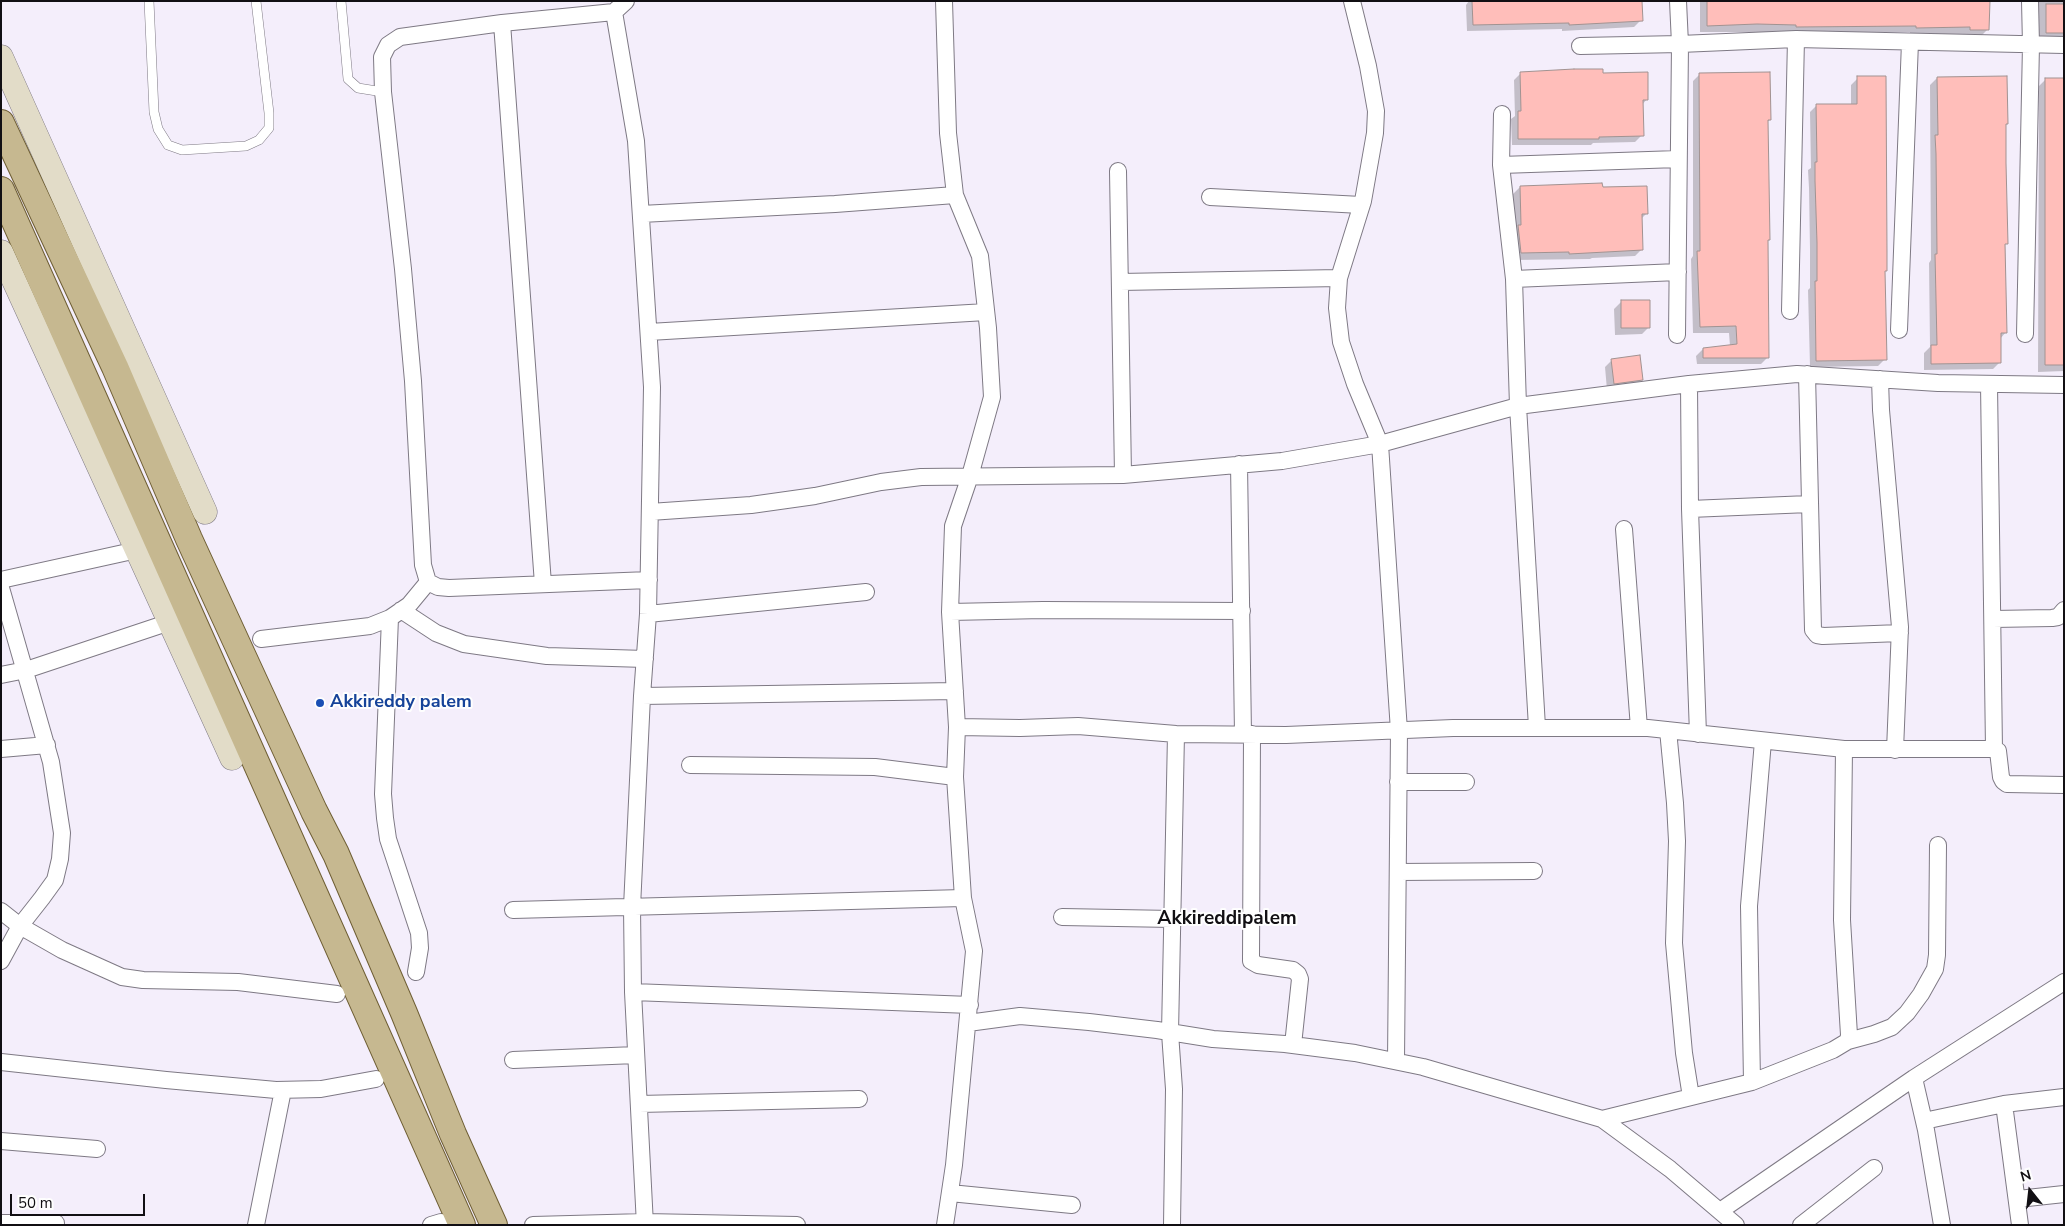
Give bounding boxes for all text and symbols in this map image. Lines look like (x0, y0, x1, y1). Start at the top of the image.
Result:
place label: Akkireddy palem (330, 692, 472, 714)
marker: Akkireddy palem (314, 697, 326, 709)
district label: Akkireddipalem (1157, 908, 1297, 930)
north arrow (2005, 1166, 2055, 1216)
text: N (2018, 1166, 2033, 1187)
scale bar (12, 1184, 148, 1216)
text: 50 m (18, 1193, 53, 1213)

